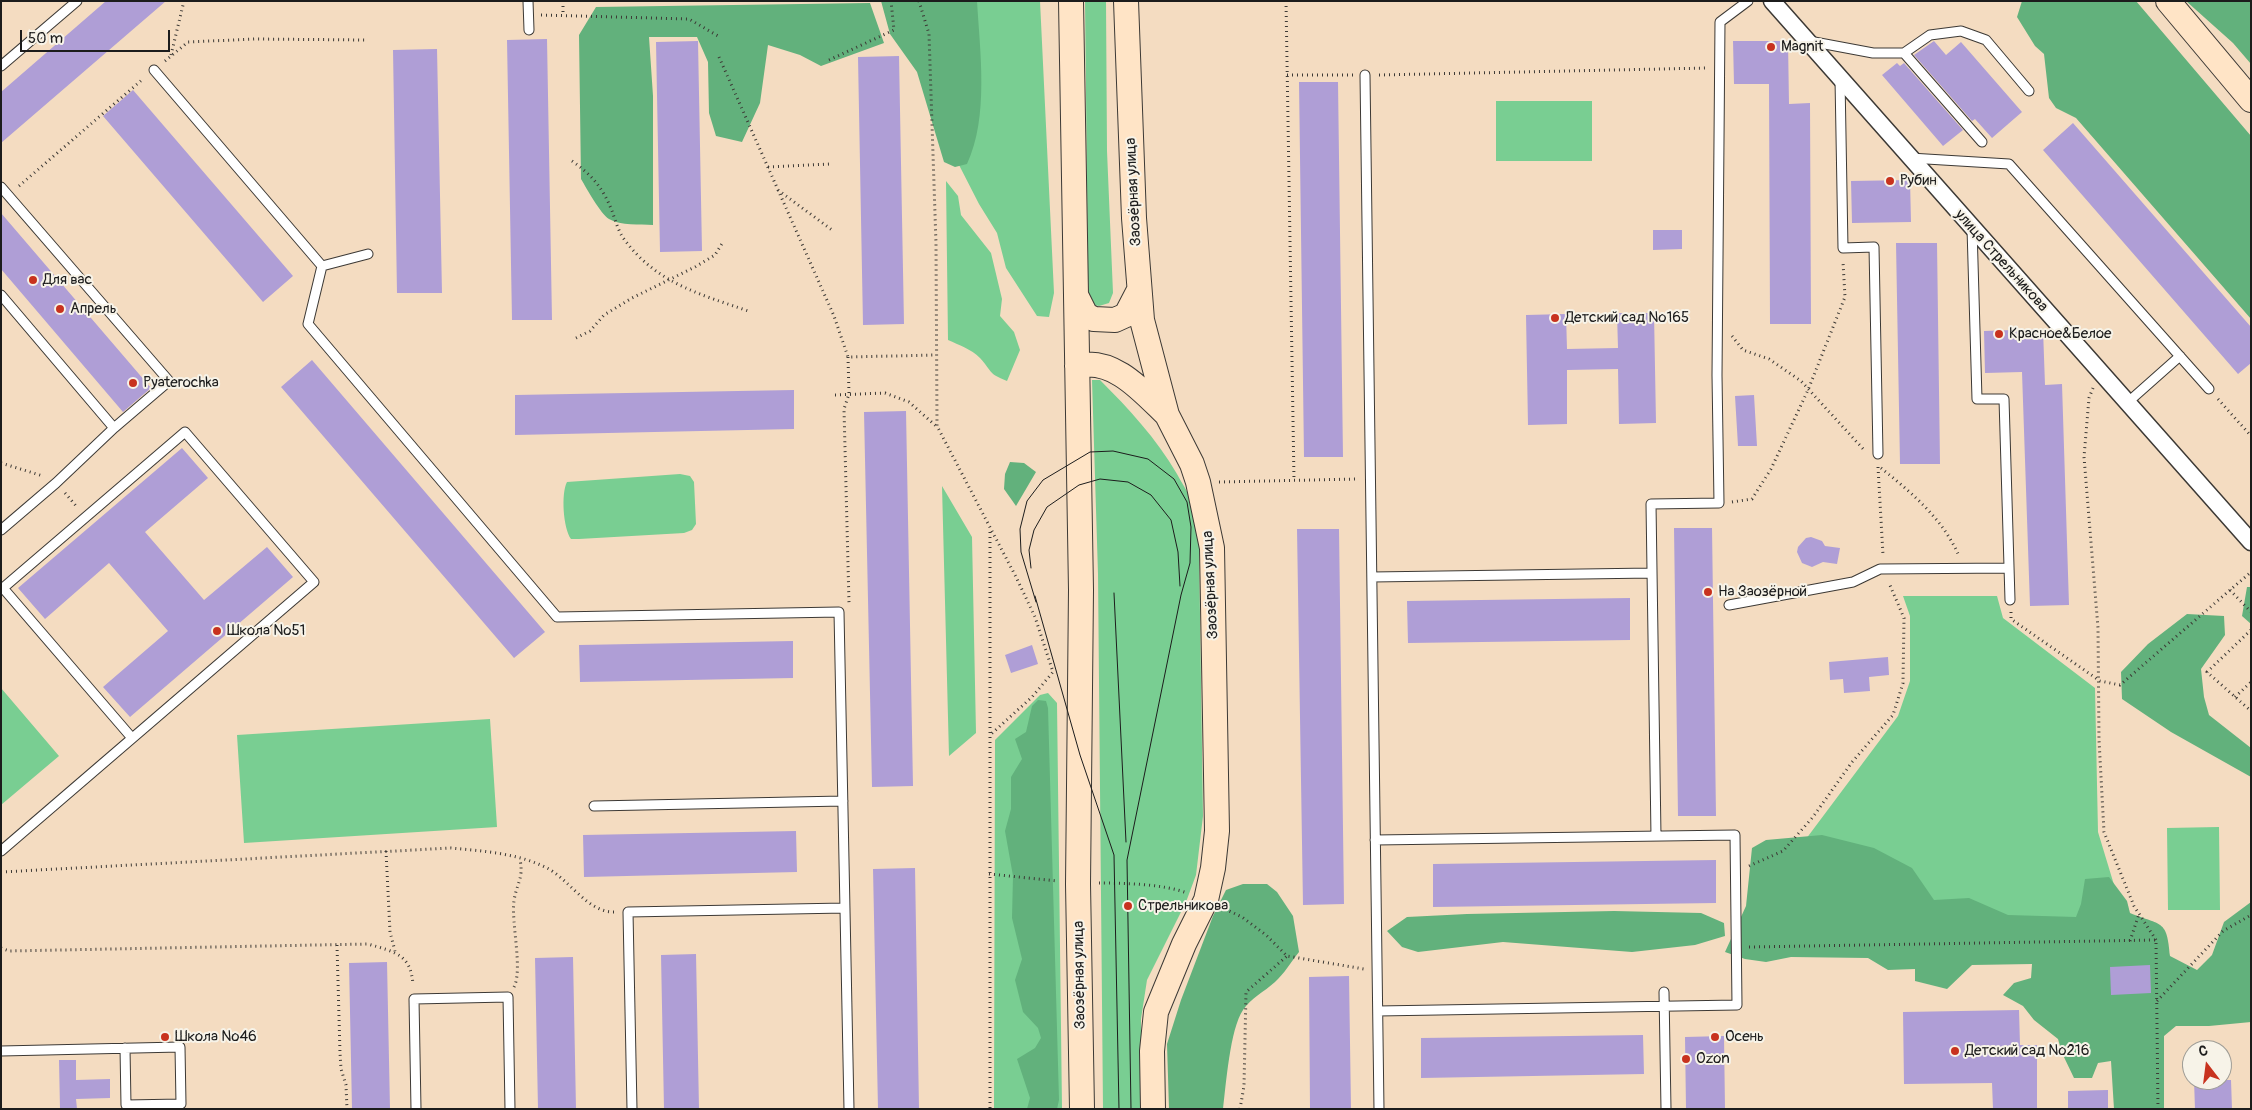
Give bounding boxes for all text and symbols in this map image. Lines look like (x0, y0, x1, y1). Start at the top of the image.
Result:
scale bar (22, 20, 172, 52)
text: 50 m (28, 29, 63, 48)
place label: Magnit (1781, 38, 1824, 56)
marker: Magnit (1765, 41, 1777, 53)
street label: Заозёрная улица (1122, 137, 1146, 247)
place label: Рубин (1900, 172, 1937, 190)
marker: Рубин (1884, 175, 1896, 187)
street label: улица Стрельникова (1951, 206, 2051, 316)
place label: Для вас (43, 271, 92, 289)
marker: Для вас (27, 274, 39, 286)
place label: Апрель (70, 300, 117, 318)
marker: Апрель (54, 303, 66, 315)
place label: Детский сад №165 (1565, 309, 1689, 327)
marker: Детский сад №165 (1549, 312, 1561, 324)
place label: Красное&Белое (2009, 325, 2111, 343)
marker: Красное&Белое (1993, 328, 2005, 340)
place label: Pyaterochka (143, 374, 219, 392)
marker: Pyaterochka (127, 377, 139, 389)
street label: Заозёрная улица (1199, 530, 1223, 640)
place label: На Заозёрной (1718, 583, 1807, 601)
marker: На Заозёрной (1702, 586, 1714, 598)
place label: Школа №51 (227, 622, 305, 640)
marker: Школа №51 (211, 625, 223, 637)
place label: Стрельникова (1138, 897, 1228, 915)
marker: Стрельникова (1122, 900, 1134, 912)
street label: Заозёрная улица (1070, 921, 1090, 1029)
place label: Школа №46 (175, 1028, 257, 1046)
place label: Осень (1725, 1028, 1764, 1046)
marker: Школа №46 (159, 1031, 171, 1043)
marker: Осень (1709, 1031, 1721, 1043)
north arrow (2182, 1040, 2232, 1090)
place label: Детский сад №216 (1965, 1042, 2089, 1060)
text: С (2197, 1042, 2210, 1060)
marker: Детский сад №216 (1949, 1045, 1961, 1057)
place label: Ozon (1696, 1050, 1730, 1068)
marker: Ozon (1680, 1053, 1692, 1065)

